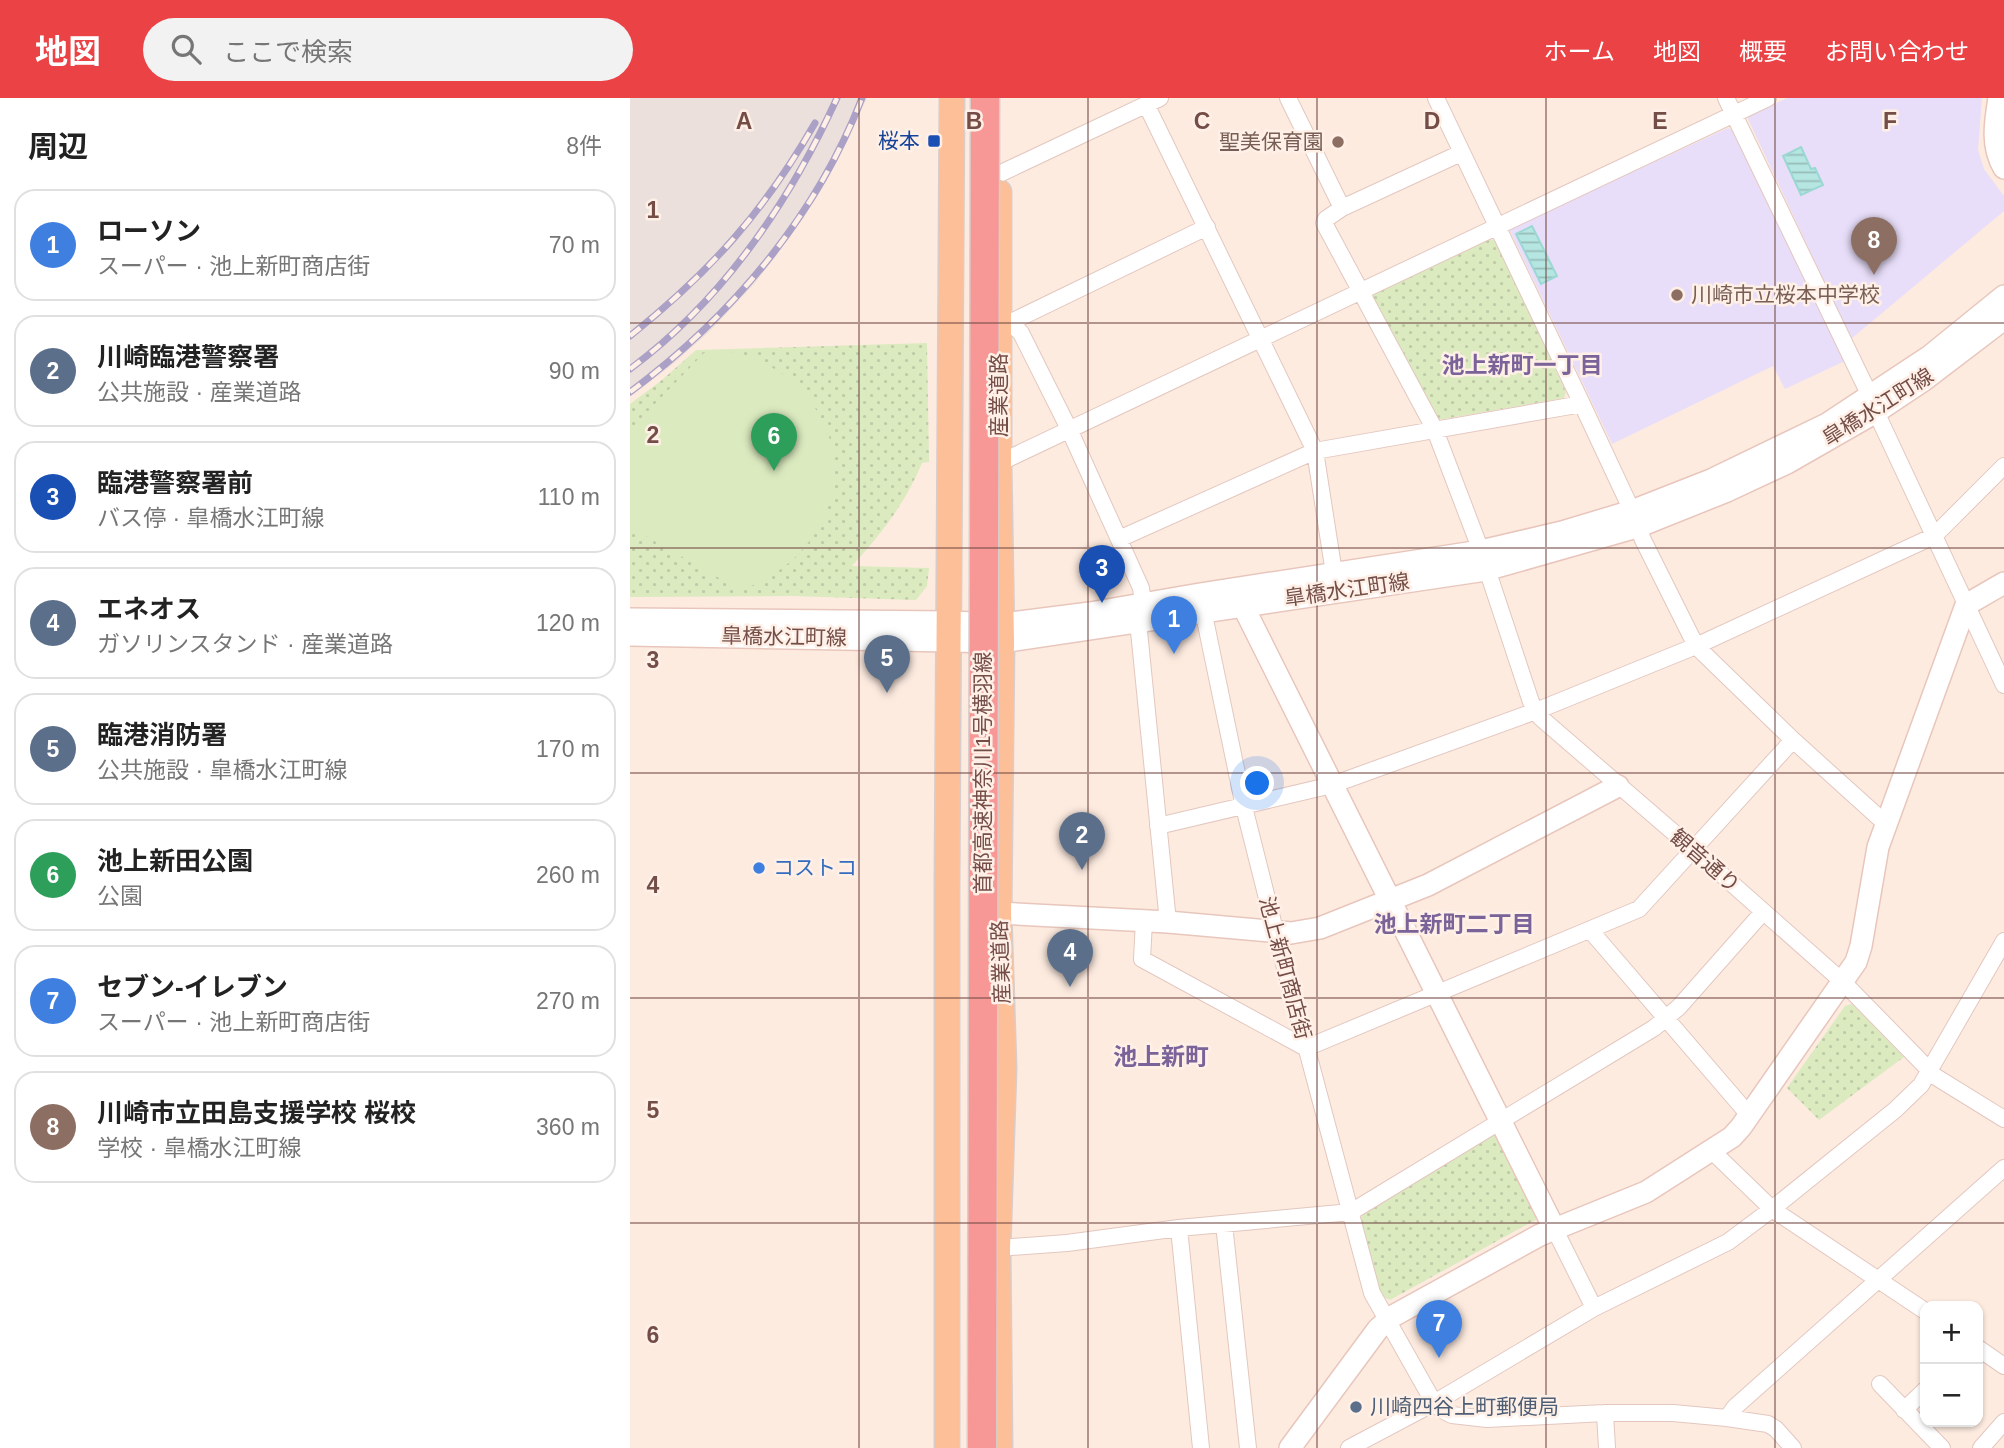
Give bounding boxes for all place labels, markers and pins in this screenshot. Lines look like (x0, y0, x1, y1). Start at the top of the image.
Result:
place label: 桜本 (878, 129, 920, 152)
place label: 聖美保育園 (1219, 130, 1324, 153)
marker: 桜本 (926, 133, 942, 149)
marker: 聖美保育園 (1330, 134, 1346, 150)
pin: 8 (1851, 217, 1897, 275)
place label: 川崎市立桜本中学校 (1691, 283, 1880, 306)
marker: 川崎市立桜本中学校 (1669, 287, 1685, 303)
pin: 6 (751, 413, 797, 471)
pin: 3 (1079, 545, 1125, 603)
pin: 1 (1151, 596, 1197, 654)
pin: 5 (864, 635, 910, 693)
pin: 2 (1059, 812, 1105, 870)
place label: コストコ (773, 856, 857, 879)
marker: コストコ (751, 860, 767, 876)
pin: 4 (1047, 929, 1093, 987)
pin: 7 (1416, 1300, 1462, 1358)
place label: 川崎四谷上町郵便局 (1370, 1395, 1559, 1418)
marker: 川崎四谷上町郵便局 (1348, 1399, 1364, 1415)

